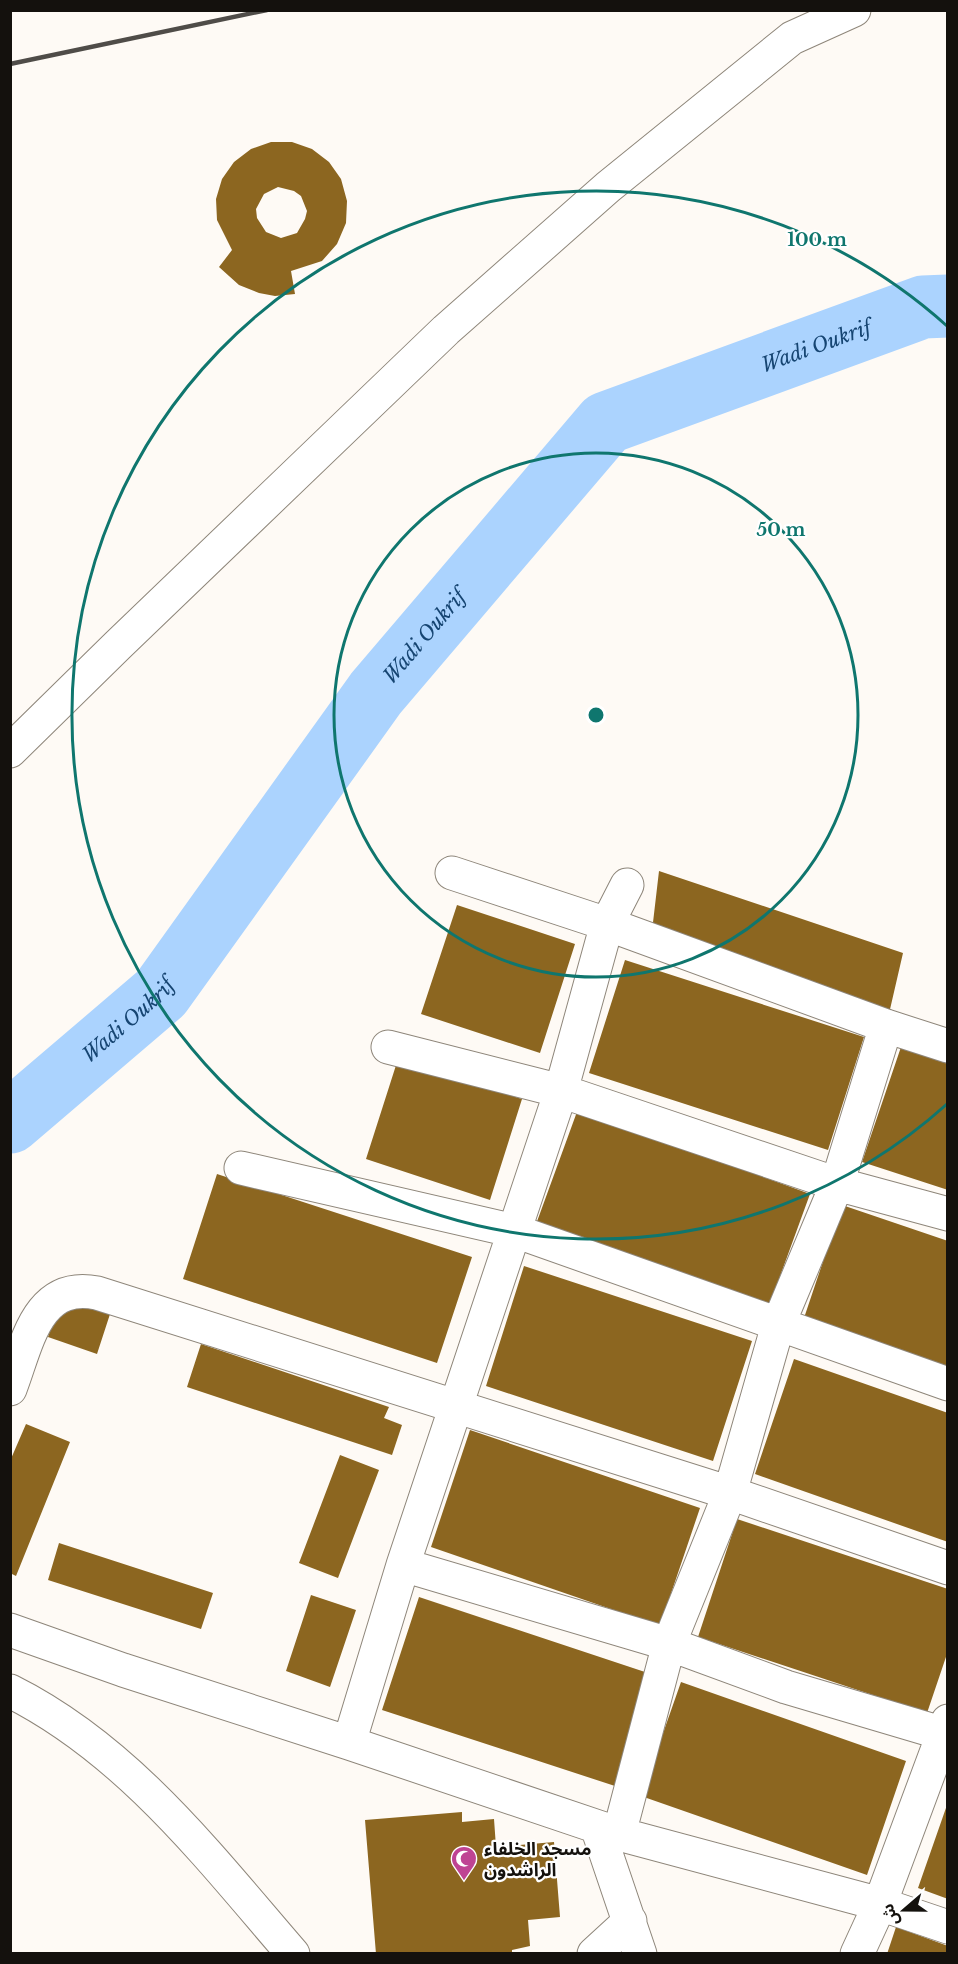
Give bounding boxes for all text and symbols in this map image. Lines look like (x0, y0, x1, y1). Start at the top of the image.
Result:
text: 100 m (787, 229, 847, 251)
water label: Wadi Oukrif (758, 314, 878, 377)
text: 50 m (757, 519, 806, 541)
water label: Wadi Oukrif (378, 582, 473, 688)
centre of rings (586, 705, 606, 725)
water label: Wadi Oukrif (77, 970, 182, 1067)
place label: مسجد الخلفاء الراشدون (484, 1838, 592, 1881)
mosque icon: مسجد الخلفاء الراشدون (449, 1844, 479, 1882)
north arrow (874, 1880, 934, 1940)
text: ش (877, 1901, 903, 1929)

